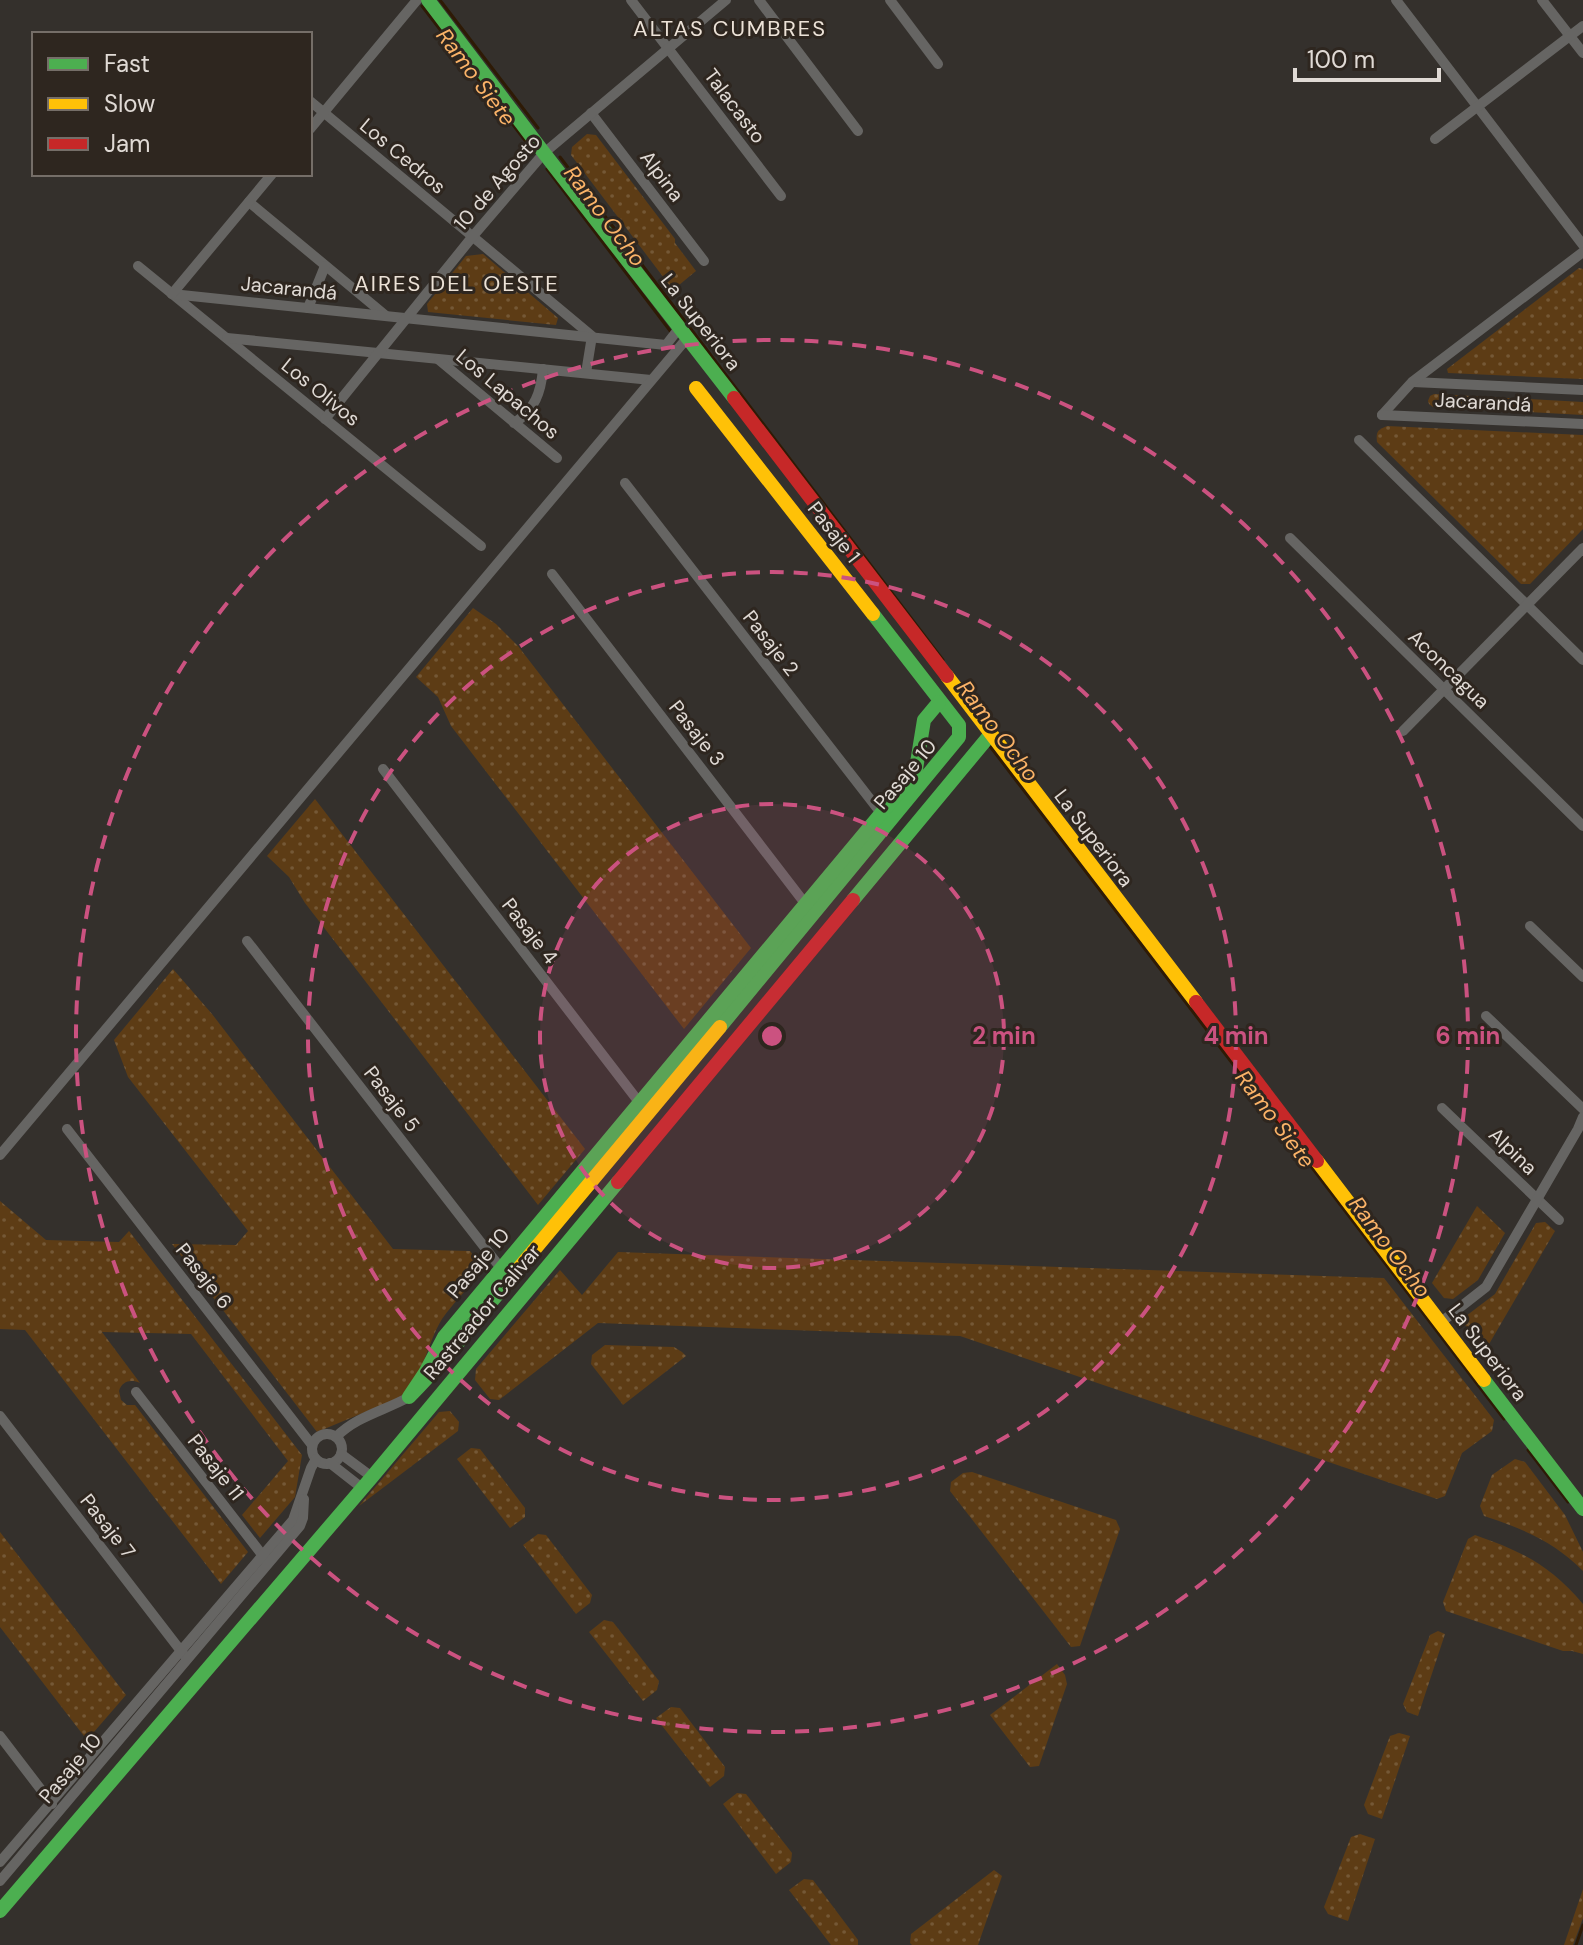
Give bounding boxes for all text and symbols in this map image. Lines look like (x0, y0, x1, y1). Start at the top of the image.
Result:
district label: ALTAS CUMBRES (633, 14, 827, 43)
water label: Ramo Siete (430, 22, 522, 132)
legend (32, 32, 312, 176)
scale bar (1295, 32, 1439, 82)
text: 100 m (1307, 44, 1375, 75)
text: Fast (104, 48, 150, 79)
street label: Talacasto (698, 63, 772, 149)
text: Slow (104, 88, 155, 119)
street label: Los Cedros (355, 112, 451, 200)
text: Jam (104, 128, 150, 159)
street label: 10 de Agosto (448, 128, 546, 236)
street label: Alpina (634, 145, 690, 207)
water label: Ramo Ocho (557, 160, 653, 272)
street label: La Superiora (655, 268, 747, 376)
district label: AIRES DEL OESTE (354, 269, 560, 298)
street label: Jacarandá (240, 270, 338, 306)
street label: Los Lapachos (451, 343, 565, 445)
street label: Los Olivos (276, 352, 366, 432)
street label: Jacarandá (1434, 386, 1532, 418)
street label: Pasaje 1 (802, 496, 866, 568)
street label: Pasaje 2 (737, 605, 805, 681)
street label: Aconcagua (1403, 624, 1495, 714)
water label: Ramo Ocho (950, 675, 1046, 787)
street label: Pasaje 3 (663, 695, 731, 771)
street label: Pasaje 10 (868, 733, 942, 815)
street label: La Superiora (1049, 784, 1139, 892)
street label: Pasaje 4 (496, 893, 564, 969)
text: 2 min (972, 1020, 1036, 1051)
text: 4 min (1203, 1020, 1269, 1051)
text: 6 min (1436, 1020, 1500, 1051)
centre of rings (758, 1022, 786, 1050)
street label: Pasaje 5 (358, 1061, 426, 1137)
water label: Ramo Siete (1229, 1064, 1321, 1174)
street label: Alpina (1483, 1122, 1543, 1180)
water label: Ramo Ocho (1342, 1191, 1438, 1303)
street label: Pasaje 10 (441, 1222, 515, 1304)
street label: Pasaje 6 (170, 1238, 238, 1314)
street label: Rastreador Calivar (418, 1239, 546, 1385)
street label: La Superiora (1443, 1298, 1533, 1406)
street label: Pasaje 11 (182, 1429, 250, 1505)
street label: Pasaje 7 (75, 1488, 141, 1564)
street label: Pasaje 10 (33, 1727, 107, 1809)

